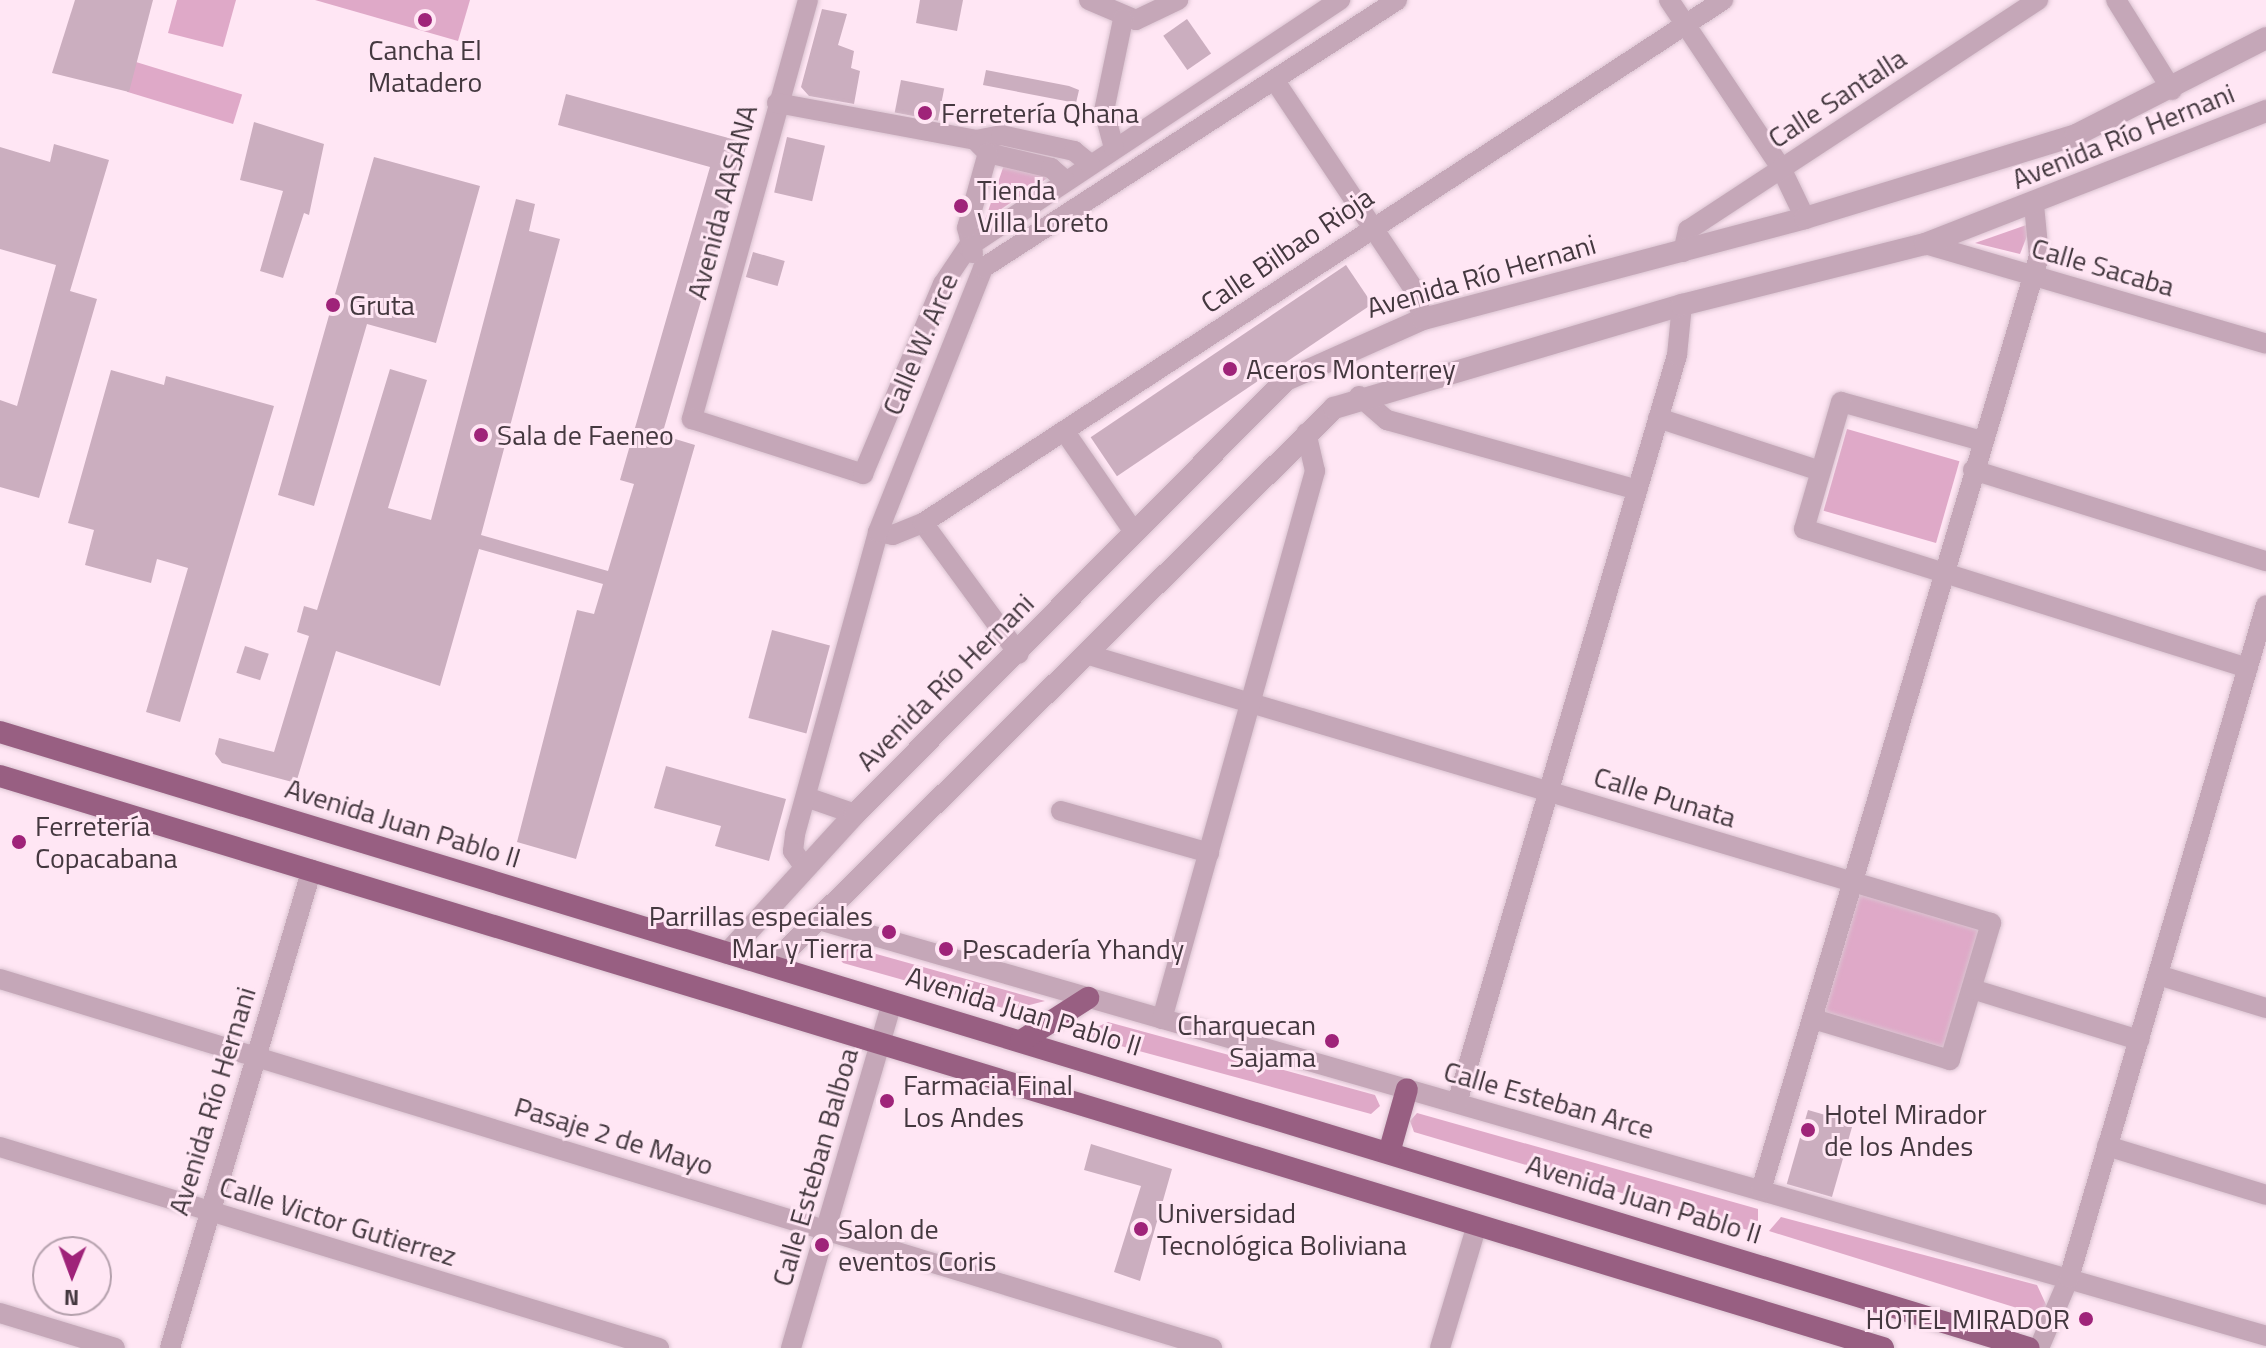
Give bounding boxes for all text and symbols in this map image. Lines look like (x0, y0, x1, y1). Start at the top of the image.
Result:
marker: Cancha El Matadero (416, 11, 434, 29)
place label: Cancha El Matadero (368, 33, 482, 99)
street label: Calle Santalla (1762, 41, 1912, 155)
street label: Avenida Río Hernani (2007, 76, 2239, 196)
place label: Ferretería Qhana (941, 96, 1139, 130)
street label: Avenida AASANA (680, 101, 764, 303)
marker: Ferretería Qhana (916, 104, 934, 122)
place label: Tienda Villa Loreto (977, 173, 1109, 239)
street label: Calle Bilbao Rioja (1195, 180, 1379, 320)
marker: Tienda Villa Loreto (952, 197, 970, 215)
street label: Avenida Río Hernani (1363, 227, 1599, 325)
street label: Calle Sacaba (2028, 231, 2178, 303)
street label: Calle W. Arce (875, 268, 965, 420)
place label: Gruta (349, 288, 415, 322)
marker: Gruta (324, 296, 342, 314)
place label: Aceros Monterrey (1246, 352, 1456, 386)
marker: Aceros Monterrey (1221, 360, 1239, 378)
place label: Sala de Faeneo (497, 418, 674, 452)
marker: Sala de Faeneo (472, 426, 490, 444)
street label: Avenida Río Hernani (849, 586, 1041, 778)
street label: Calle Punata (1590, 759, 1740, 835)
street label: Avenida Juan Pablo II (281, 771, 525, 875)
place label: Ferretería Copacabana (35, 809, 178, 875)
marker: Ferretería Copacabana (10, 833, 28, 851)
place label: Parrillas especiales Mar y Tierra (649, 899, 873, 965)
marker: Parrillas especiales Mar y Tierra (880, 923, 898, 941)
place label: Pescadería Yhandy (962, 932, 1184, 966)
marker: Pescadería Yhandy (937, 940, 955, 958)
street label: Avenida Juan Pablo II (902, 959, 1146, 1063)
street label: Avenida Río Hernani (161, 983, 263, 1219)
place label: Charquecan Sajama (1177, 1008, 1316, 1074)
marker: Charquecan Sajama (1323, 1032, 1341, 1050)
street label: Calle Esteban Balboa (765, 1044, 865, 1290)
street label: Calle Esteban Arce (1440, 1054, 1658, 1146)
place label: Farmacia Final Los Andes (903, 1068, 1073, 1134)
street label: Pasaje 2 de Mayo (510, 1090, 718, 1182)
marker: Farmacia Final Los Andes (878, 1092, 896, 1110)
place label: Hotel Mirador de los Andes (1824, 1097, 1987, 1163)
marker: Hotel Mirador de los Andes (1799, 1121, 1817, 1139)
street label: Avenida Juan Pablo II (1522, 1147, 1766, 1251)
street label: Calle Victor Gutierrez (216, 1169, 460, 1273)
place label: Universidad Tecnológica Boliviana (1157, 1196, 1407, 1262)
place label: Salon de eventos Coris (838, 1212, 997, 1278)
marker: Universidad Tecnológica Boliviana (1132, 1220, 1150, 1238)
north arrow (32, 1236, 112, 1316)
marker: Salon de eventos Coris (813, 1236, 831, 1254)
text: N (64, 1281, 80, 1315)
place label: HOTEL MIRADOR (1865, 1302, 2070, 1336)
marker: HOTEL MIRADOR (2077, 1310, 2095, 1328)

